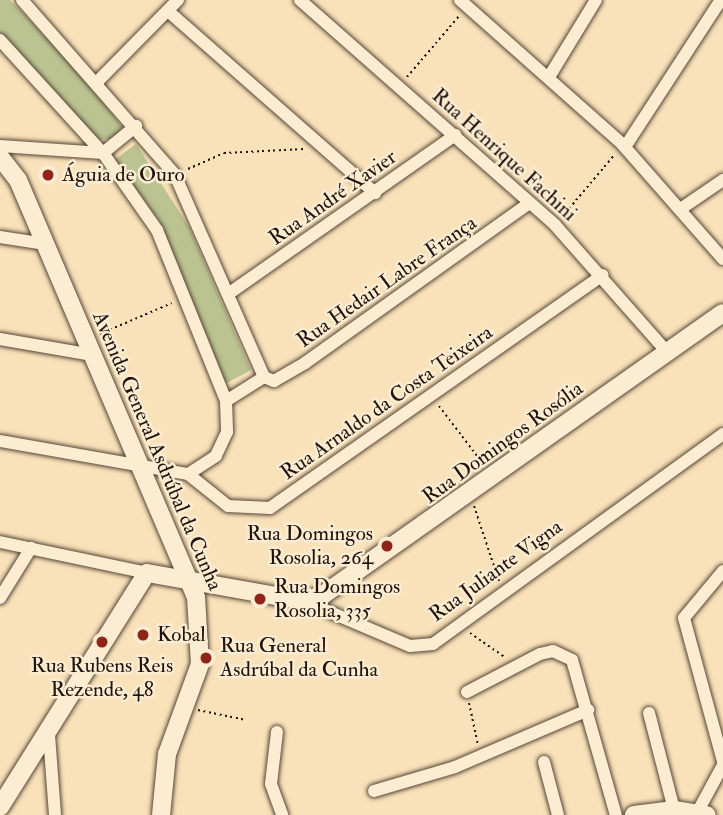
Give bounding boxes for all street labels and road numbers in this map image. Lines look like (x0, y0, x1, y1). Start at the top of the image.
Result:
street label: Rua Henrique Fachini (426, 83, 582, 227)
street label: Rua André Xavier (264, 145, 402, 251)
street label: Rua Hedair Labre França (292, 211, 482, 353)
street label: Avenida General Asdrúbal da Cunha (87, 308, 227, 594)
street label: Rua Arnaldo da Costa Teixeira (276, 320, 498, 486)
street label: Rua Domingos Rosólia (418, 376, 588, 510)
street label: Rua Juliante Vigna (425, 514, 567, 628)

